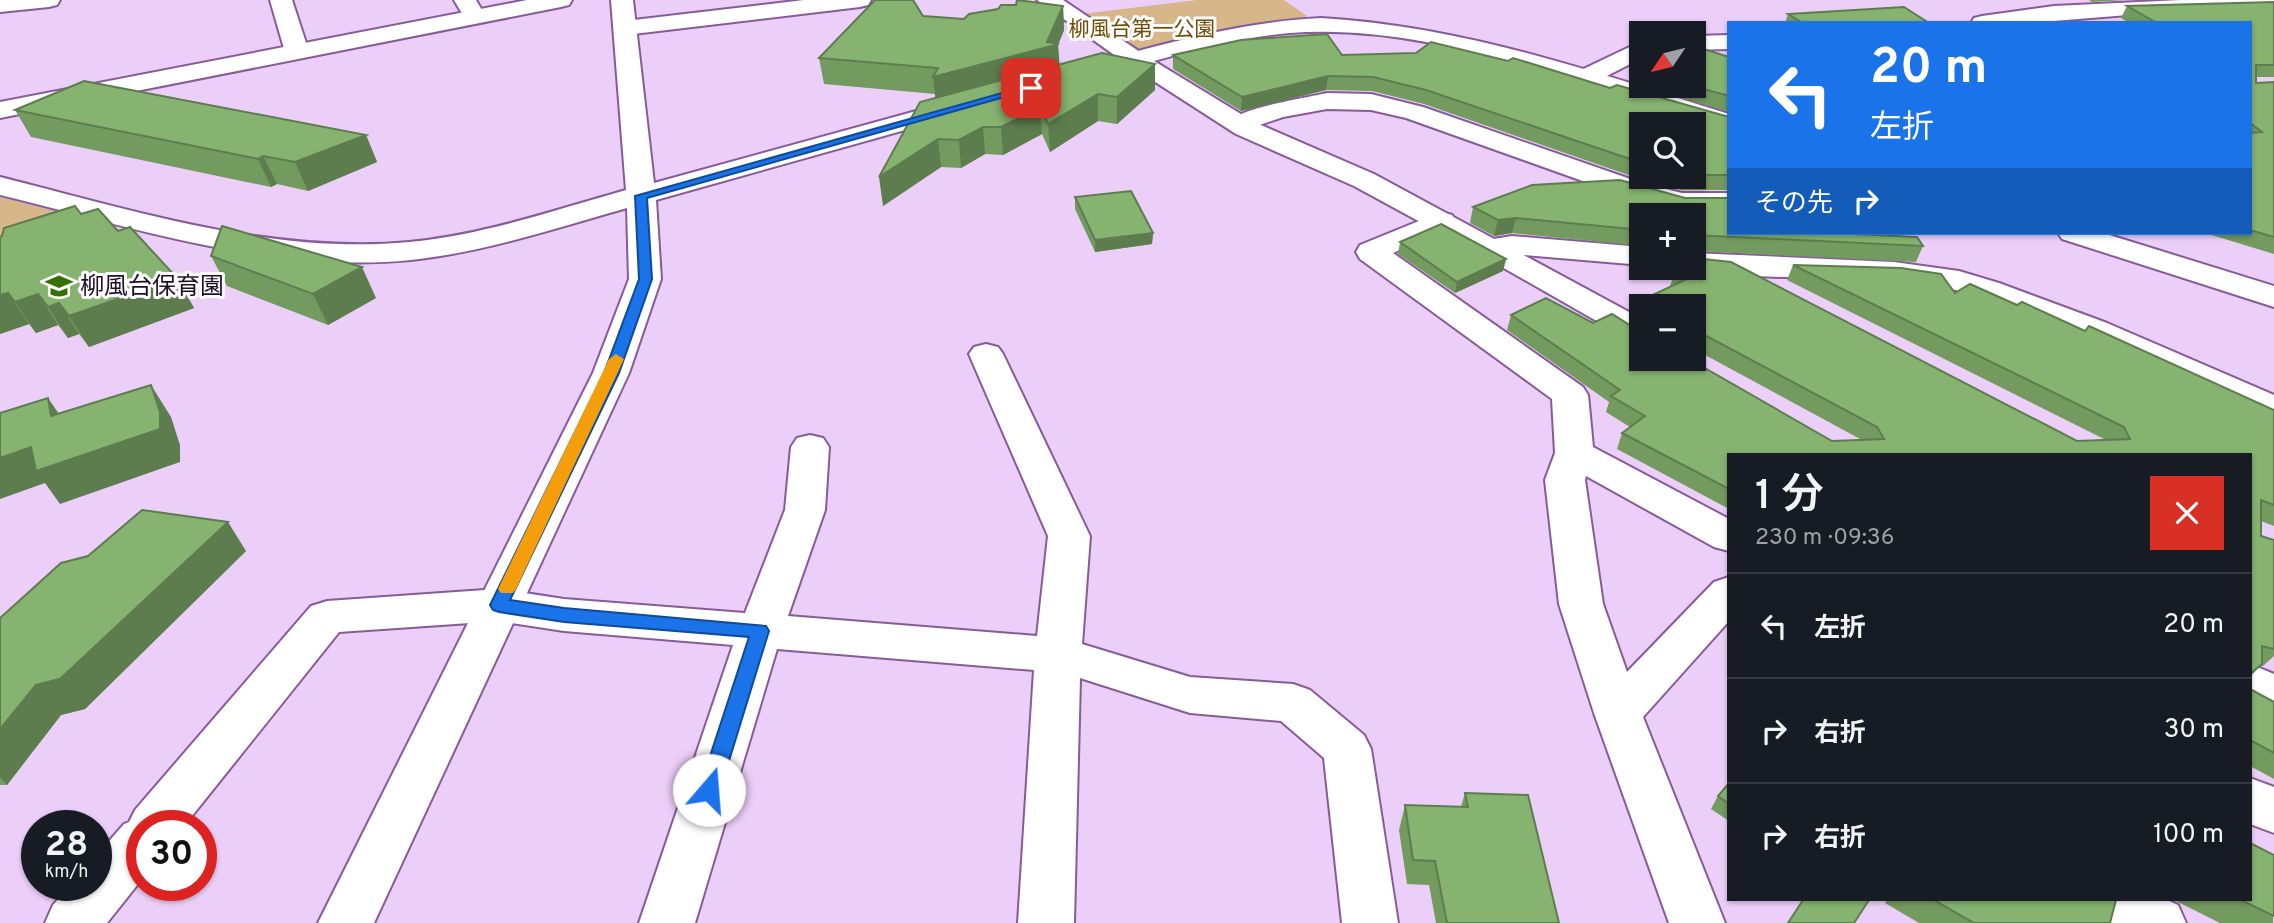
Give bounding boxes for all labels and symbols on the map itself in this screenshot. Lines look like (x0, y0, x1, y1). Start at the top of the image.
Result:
park label: 柳風台第一公園 (1069, 17, 1216, 44)
north arrow (1629, 21, 1706, 98)
pin (1001, 58, 1061, 118)
school or university icon: 柳風台保育園 (44, 271, 74, 301)
place label: 柳風台保育園 (80, 273, 224, 303)
position arrow (672, 753, 746, 827)
speed limit sign: 30 (126, 810, 217, 901)

